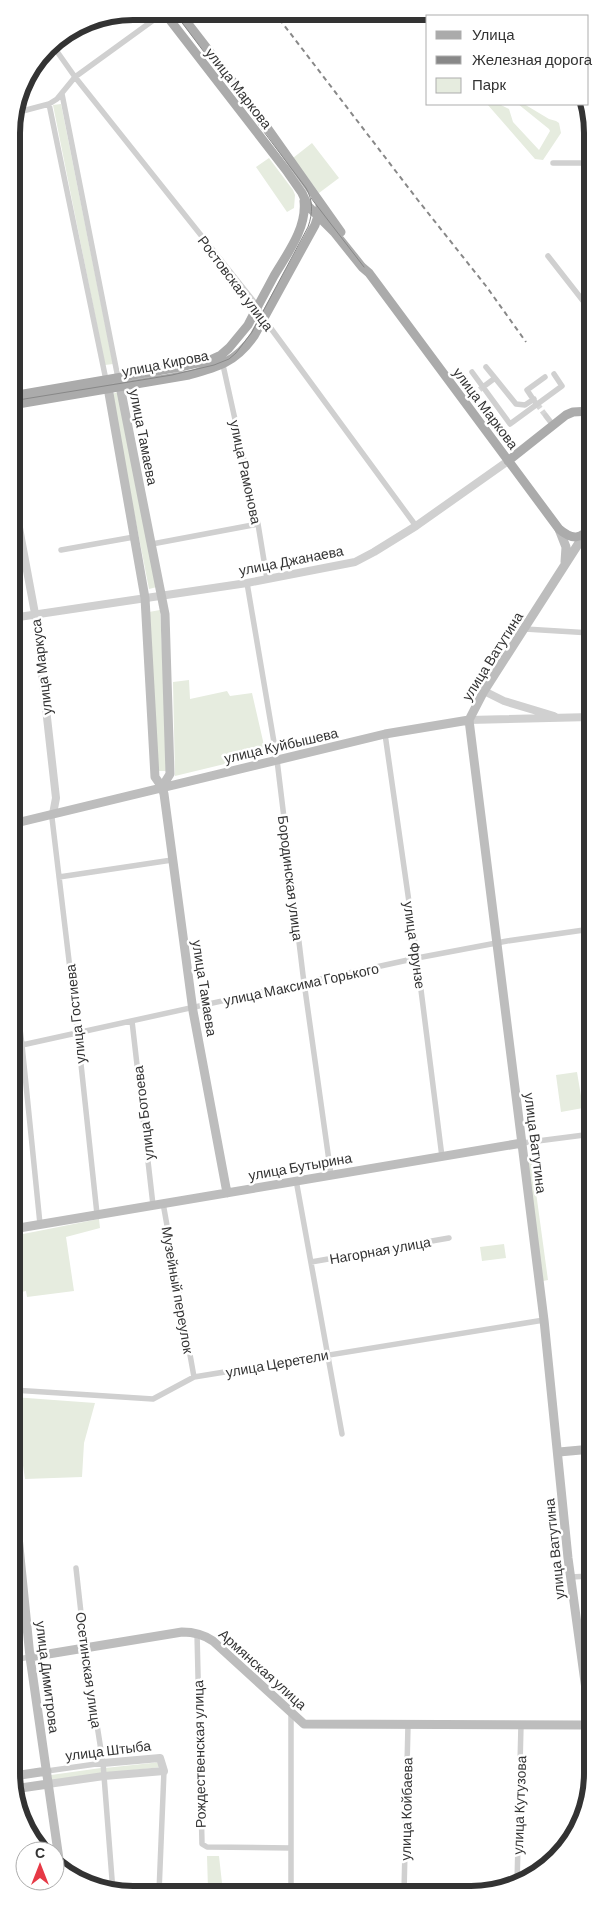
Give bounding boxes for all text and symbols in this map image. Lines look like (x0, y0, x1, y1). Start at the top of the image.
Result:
legend (426, 15, 589, 105)
text: Улица (472, 25, 515, 43)
street label: улица Маркова (202, 44, 276, 132)
text: Железная дорога (472, 50, 593, 68)
text: Парк (472, 75, 506, 93)
street label: Ростовская улица (195, 232, 277, 334)
street label: улица Кирова (120, 346, 210, 380)
street label: улица Маркова (450, 364, 522, 452)
street label: улица Тамаева (126, 388, 162, 487)
street label: улица Рамонова (227, 418, 265, 526)
street label: улица Джанаева (237, 541, 345, 578)
street label: улица Ватутина (458, 608, 526, 704)
street label: улица Маркуса (27, 618, 55, 716)
street label: улица Куйбышева (222, 724, 340, 766)
street label: Бородинская улица (275, 814, 307, 942)
street label: улица Фрунзе (400, 900, 430, 990)
street label: улица Тамаева (189, 939, 221, 1038)
street label: улица Максима Горького (222, 959, 380, 1009)
street label: улица Гостиева (61, 963, 89, 1065)
street label: улица Ботоева (129, 1065, 157, 1161)
street label: улица Ватутина (521, 1092, 551, 1195)
street label: улица Бутырина (247, 1148, 353, 1183)
street label: Музейный переулок (158, 1225, 198, 1356)
street label: Нагорная улица (328, 1233, 432, 1267)
street label: улица Церетели (224, 1346, 330, 1380)
street label: улица Ватутина (540, 1497, 568, 1600)
street label: Осетинская улица (72, 1611, 106, 1729)
street label: улица Димитрова (33, 1620, 63, 1734)
street label: Армянская улица (216, 1625, 311, 1713)
street label: Рождественская улица (189, 1680, 209, 1828)
street label: улица Штыба (64, 1736, 152, 1764)
street label: улица Кутузова (509, 1755, 529, 1855)
street label: улица Койбаева (397, 1757, 415, 1861)
north arrow (15, 1841, 65, 1891)
text: С (35, 1844, 45, 1861)

